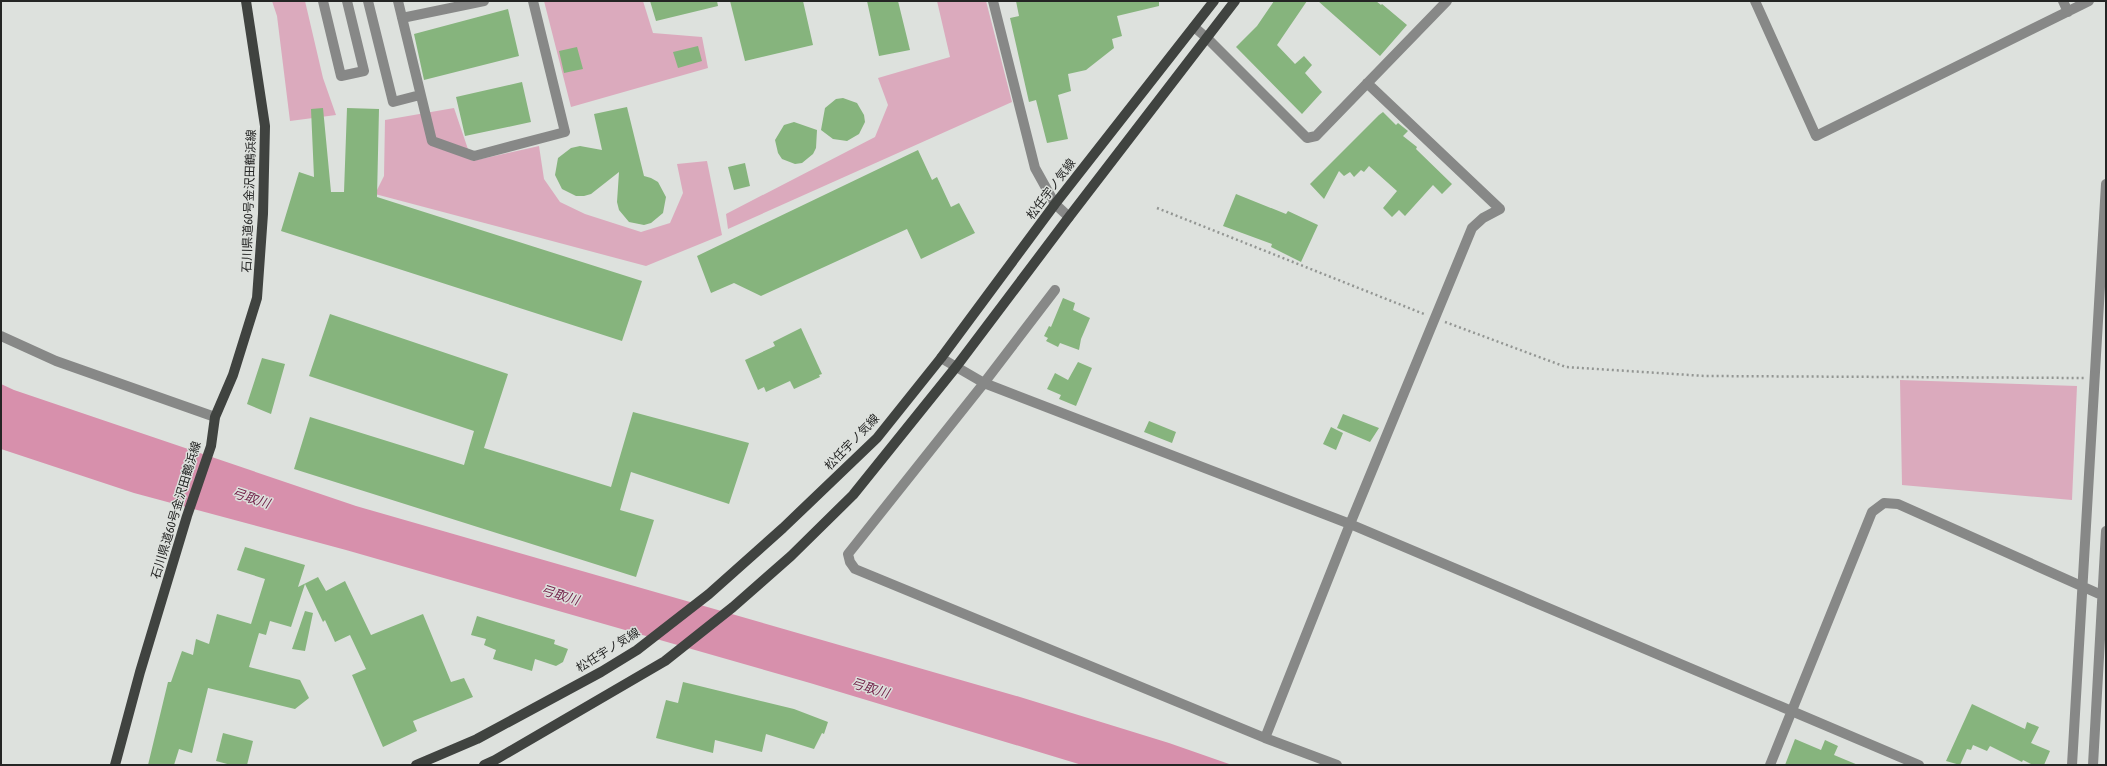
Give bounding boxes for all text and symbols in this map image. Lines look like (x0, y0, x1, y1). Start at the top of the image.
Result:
street label: 石川県道60号金沢田鶴浜線 (240, 129, 258, 273)
street label: 松任宇ノ気線 (1024, 156, 1078, 222)
street label: 松任宇ノ気線 (822, 411, 882, 473)
street label: 石川県道60号金沢田鶴浜線 (148, 439, 204, 581)
water label: 弓取川 (230, 485, 274, 512)
water label: 弓取川 (539, 582, 583, 608)
street label: 松任宇ノ気線 (574, 625, 642, 675)
water label: 弓取川 (849, 675, 893, 701)

